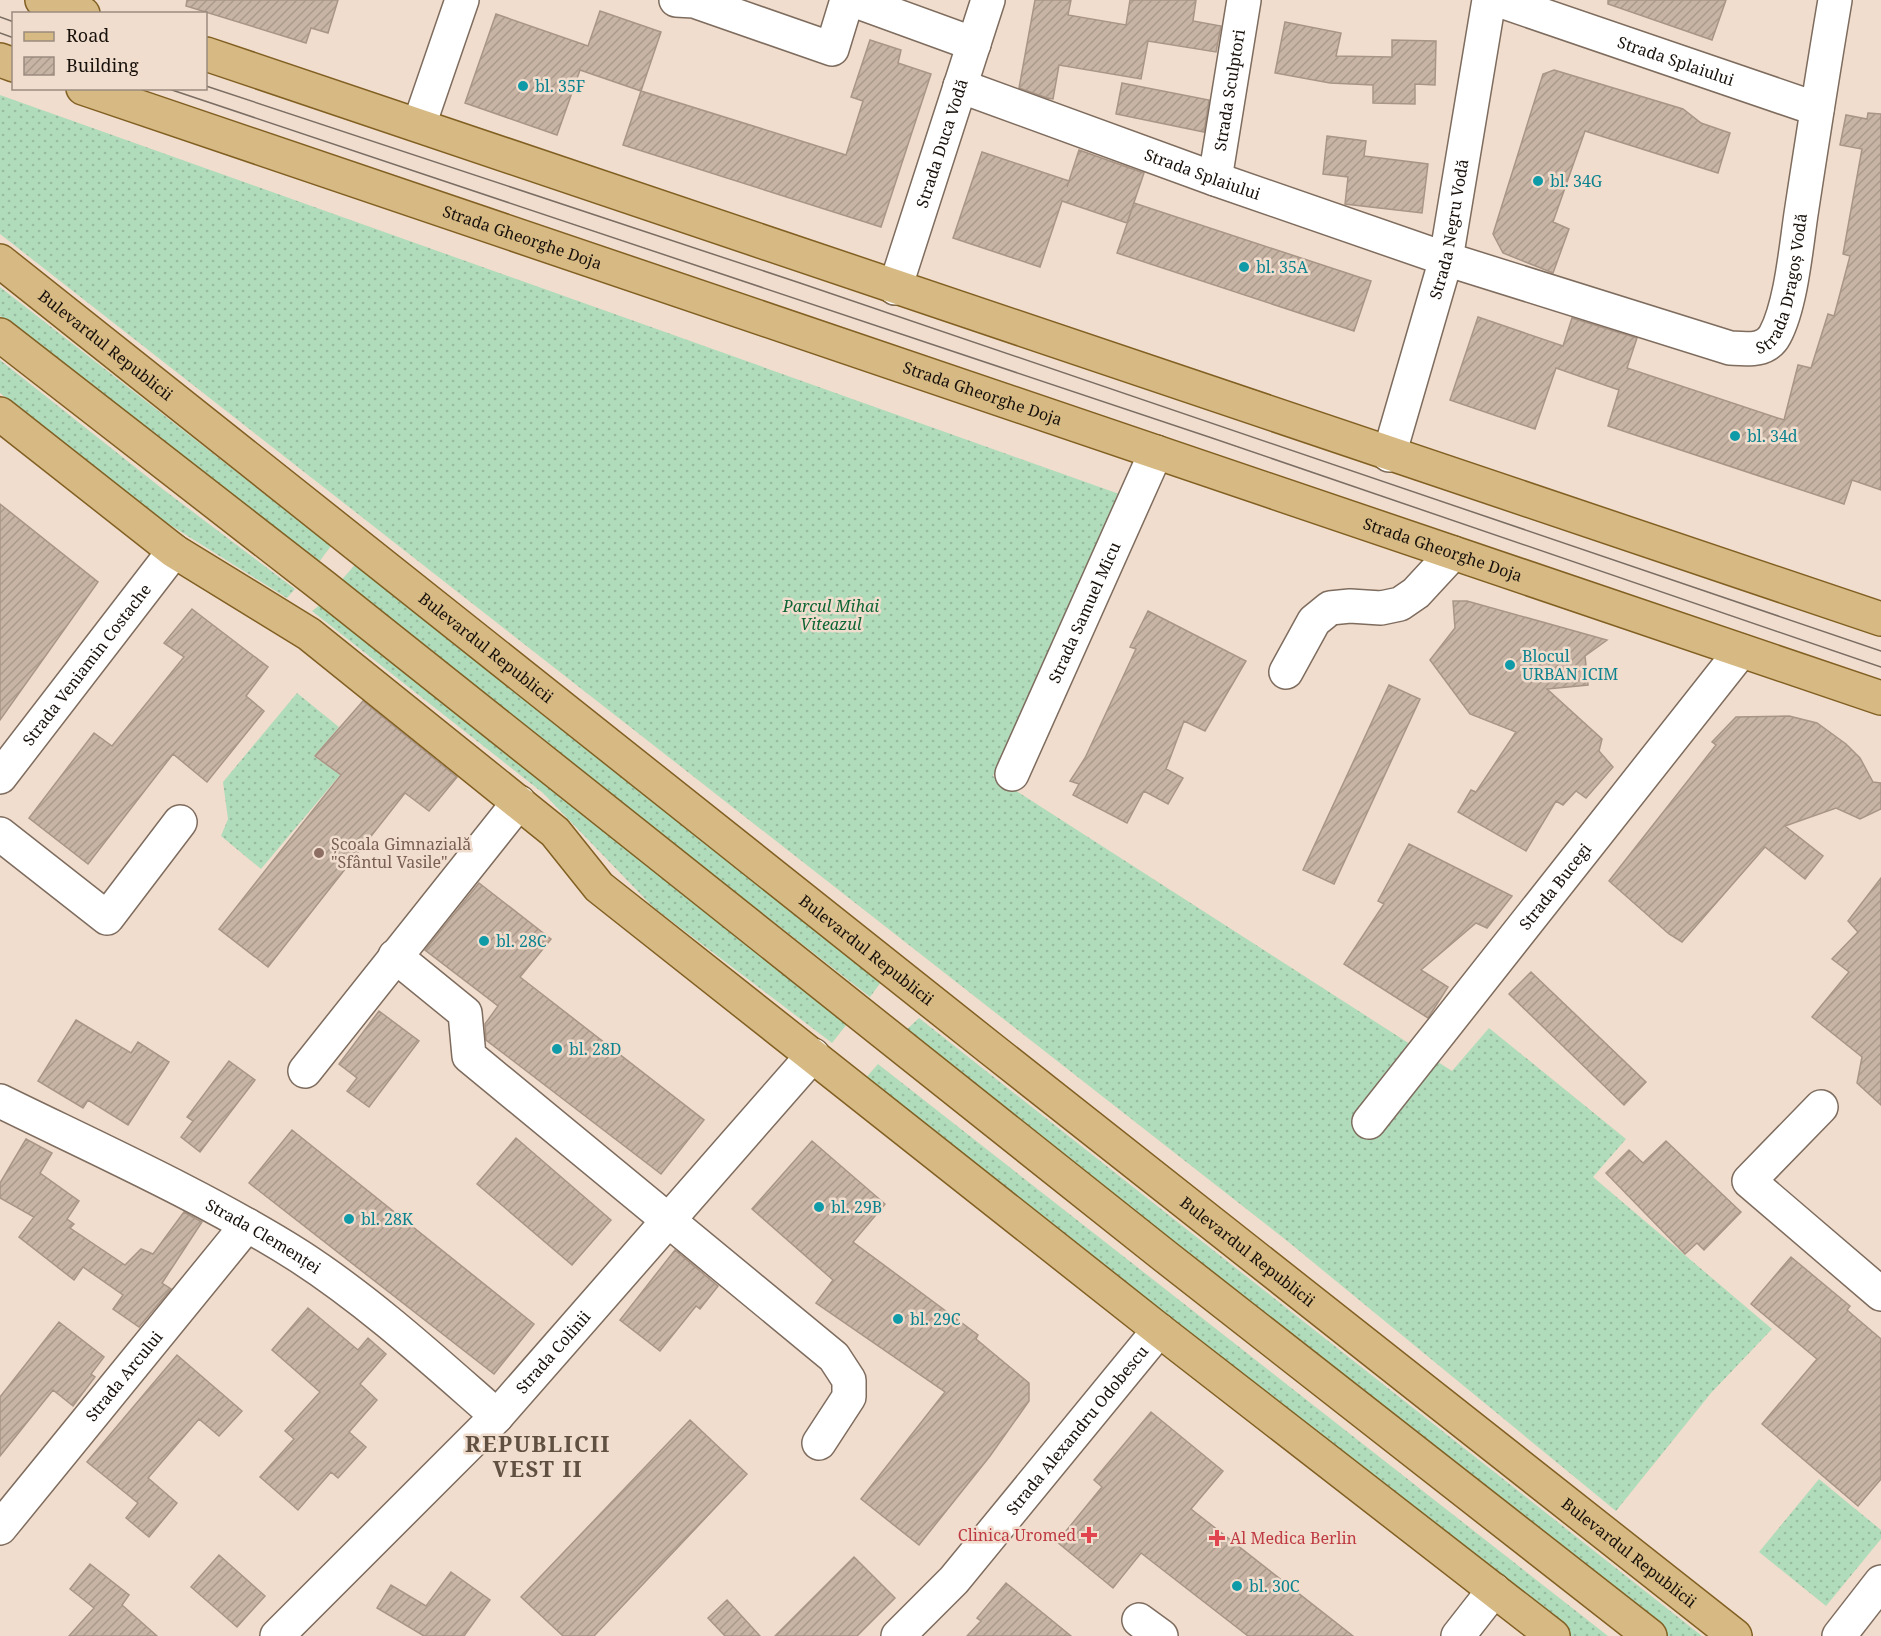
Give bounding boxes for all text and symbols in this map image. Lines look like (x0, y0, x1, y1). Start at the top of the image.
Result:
legend (12, 12, 207, 90)
text: Road (66, 23, 109, 47)
street label: Strada Sculptori (1209, 28, 1250, 152)
street label: Strada Splaiului (1615, 31, 1737, 91)
text: Building (66, 53, 139, 77)
place label: bl. 35F (535, 75, 585, 97)
street label: Strada Duca Vodă (911, 76, 973, 211)
marker: bl. 35F (516, 79, 530, 93)
street label: Strada Splaiului (1141, 143, 1263, 205)
street label: Strada Negru Vodă (1424, 157, 1473, 302)
place label: bl. 34G (1550, 170, 1603, 192)
marker: bl. 34G (1531, 174, 1545, 188)
street label: Strada Gheorghe Doja (440, 200, 605, 274)
street label: Strada Dragoș Vodă (1753, 212, 1812, 359)
place label: bl. 35A (1256, 256, 1309, 278)
marker: bl. 35A (1237, 260, 1251, 274)
street label: Bulevardul Republicii (34, 285, 178, 405)
street label: Strada Gheorghe Doja (900, 356, 1065, 430)
place label: bl. 34d (1747, 425, 1798, 447)
marker: bl. 34d (1728, 429, 1742, 443)
street label: Strada Gheorghe Doja (1360, 512, 1525, 587)
street label: Strada Samuel Micu (1043, 538, 1125, 687)
street label: Strada Veniamin Costache (17, 579, 156, 750)
street label: Bulevardul Republicii (414, 587, 558, 708)
park label: Parcul Mihai Viteazul (782, 595, 879, 635)
place label: Blocul URBAN ICIM (1522, 645, 1618, 685)
marker: Blocul URBAN ICIM (1503, 658, 1517, 672)
place label: Școala Gimnazială "Sfântul Vasile" (331, 833, 471, 873)
street label: Strada Bucegi (1514, 839, 1596, 934)
marker: Școala Gimnazială "Sfântul Vasile" (312, 846, 326, 860)
street label: Bulevardul Republicii (795, 890, 938, 1010)
place label: bl. 28C (496, 930, 547, 952)
marker: bl. 28C (477, 934, 491, 948)
place label: bl. 28D (569, 1038, 621, 1060)
marker: bl. 28D (550, 1042, 564, 1056)
street label: Bulevardul Republicii (1176, 1191, 1320, 1312)
street label: Strada Clemenței (202, 1193, 325, 1279)
place label: bl. 29B (831, 1196, 882, 1218)
marker: bl. 29B (812, 1200, 826, 1214)
place label: bl. 28K (361, 1208, 414, 1230)
marker: bl. 28K (342, 1212, 356, 1226)
street label: Strada Colinii (511, 1306, 595, 1398)
place label: bl. 29C (910, 1308, 961, 1330)
marker: bl. 29C (891, 1312, 905, 1326)
street label: Strada Arcului (80, 1326, 167, 1426)
street label: Strada Alexandru Odobescu (1001, 1341, 1153, 1520)
district label: REPUBLICII VEST II (465, 1428, 611, 1483)
street label: Bulevardul Republicii (1557, 1492, 1701, 1613)
place label: Clinica Uromed (958, 1524, 1076, 1546)
marker: Clinica Uromed (1080, 1526, 1098, 1544)
place label: Al Medica Berlin (1230, 1527, 1357, 1549)
marker: Al Medica Berlin (1208, 1529, 1226, 1547)
place label: bl. 30C (1249, 1575, 1300, 1597)
marker: bl. 30C (1230, 1579, 1244, 1593)

